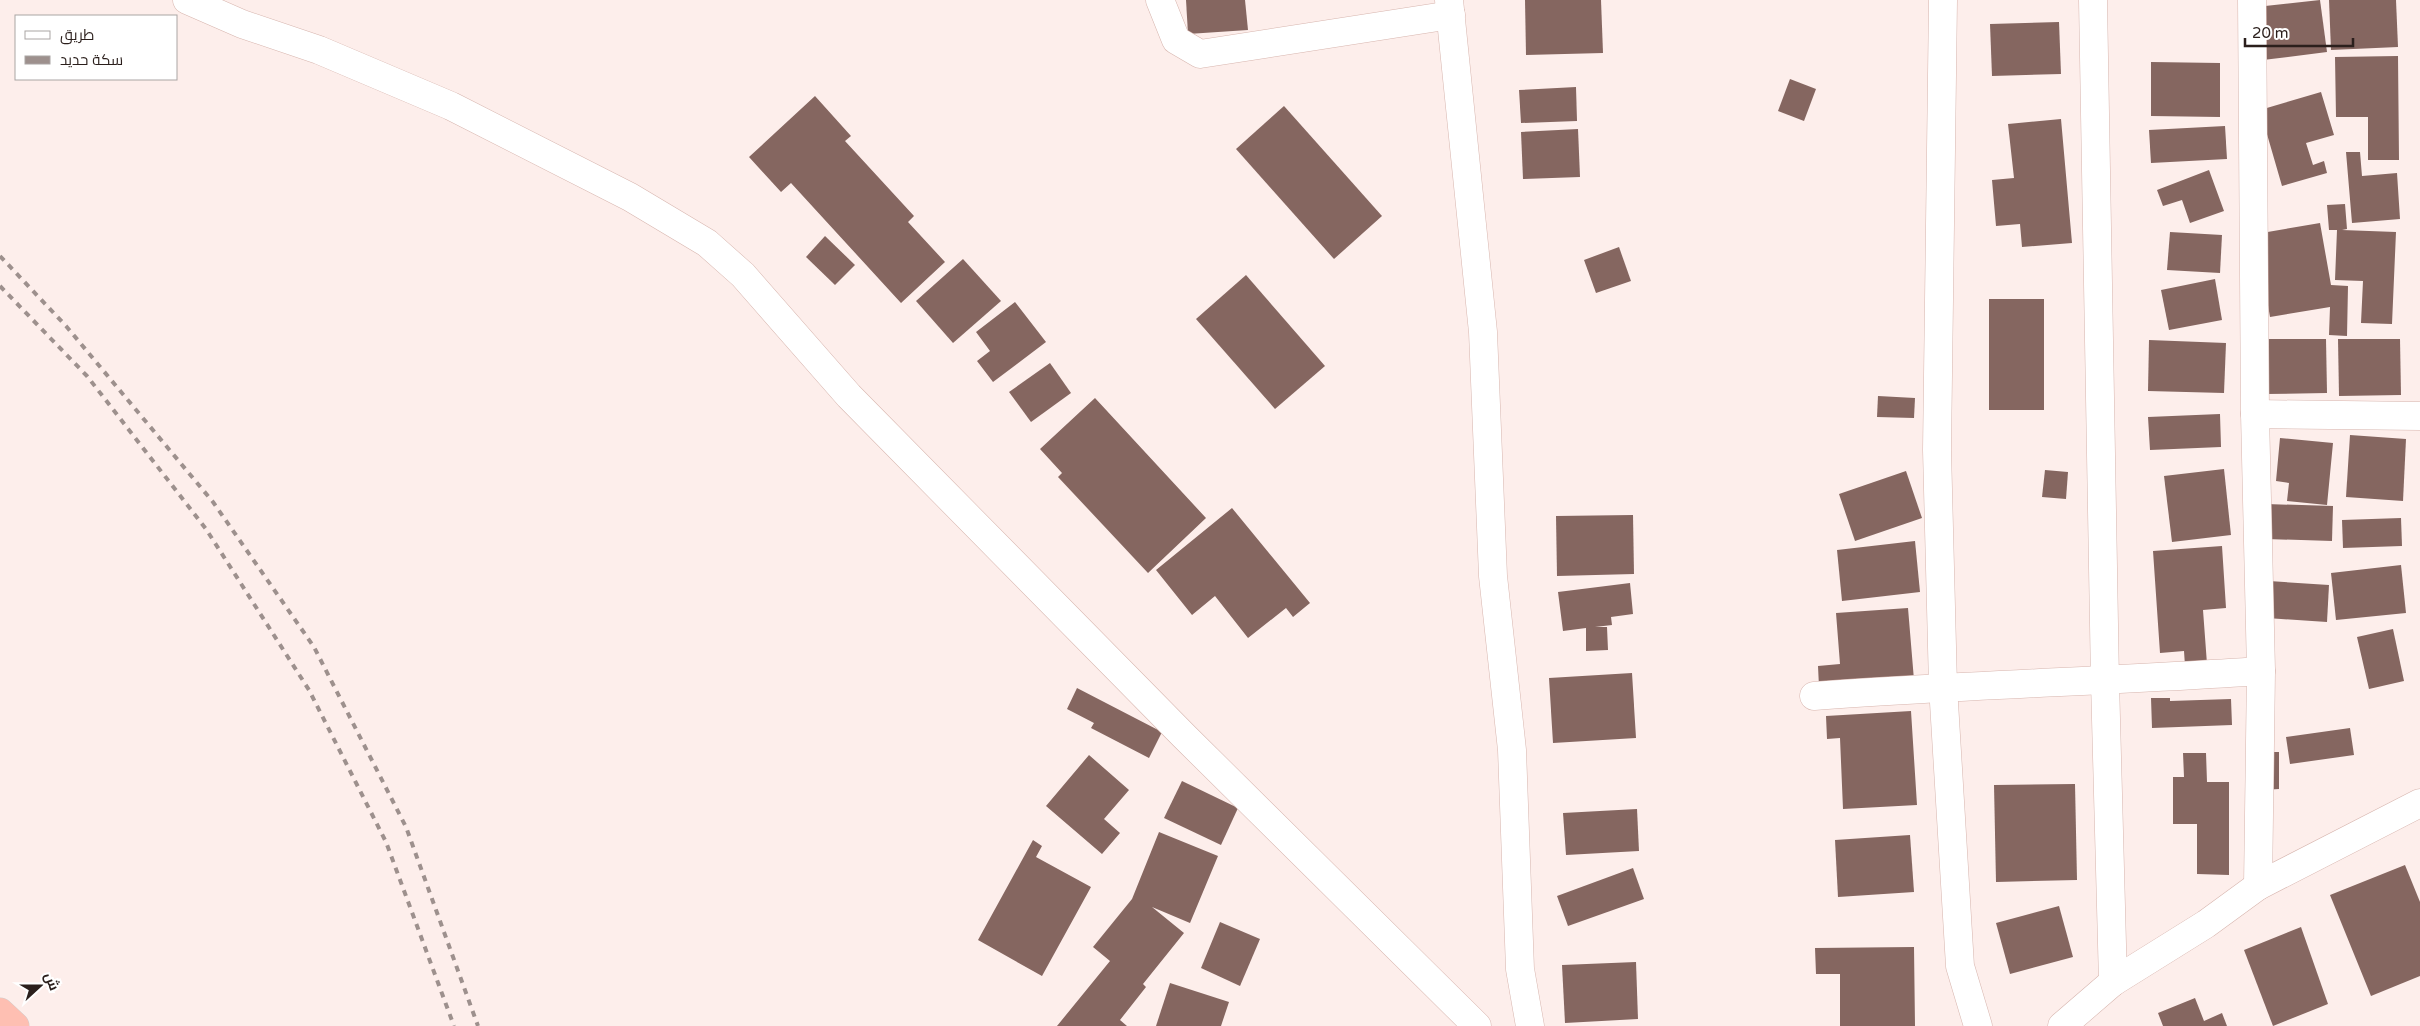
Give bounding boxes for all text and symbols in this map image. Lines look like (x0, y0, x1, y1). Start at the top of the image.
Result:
legend (15, 15, 178, 80)
scale bar (2245, 15, 2352, 47)
text: 20 m (2252, 24, 2289, 42)
text: طريق (60, 26, 94, 45)
text: سكة حديد (60, 51, 123, 69)
north arrow (15, 961, 65, 1011)
text: ش (41, 970, 63, 993)

